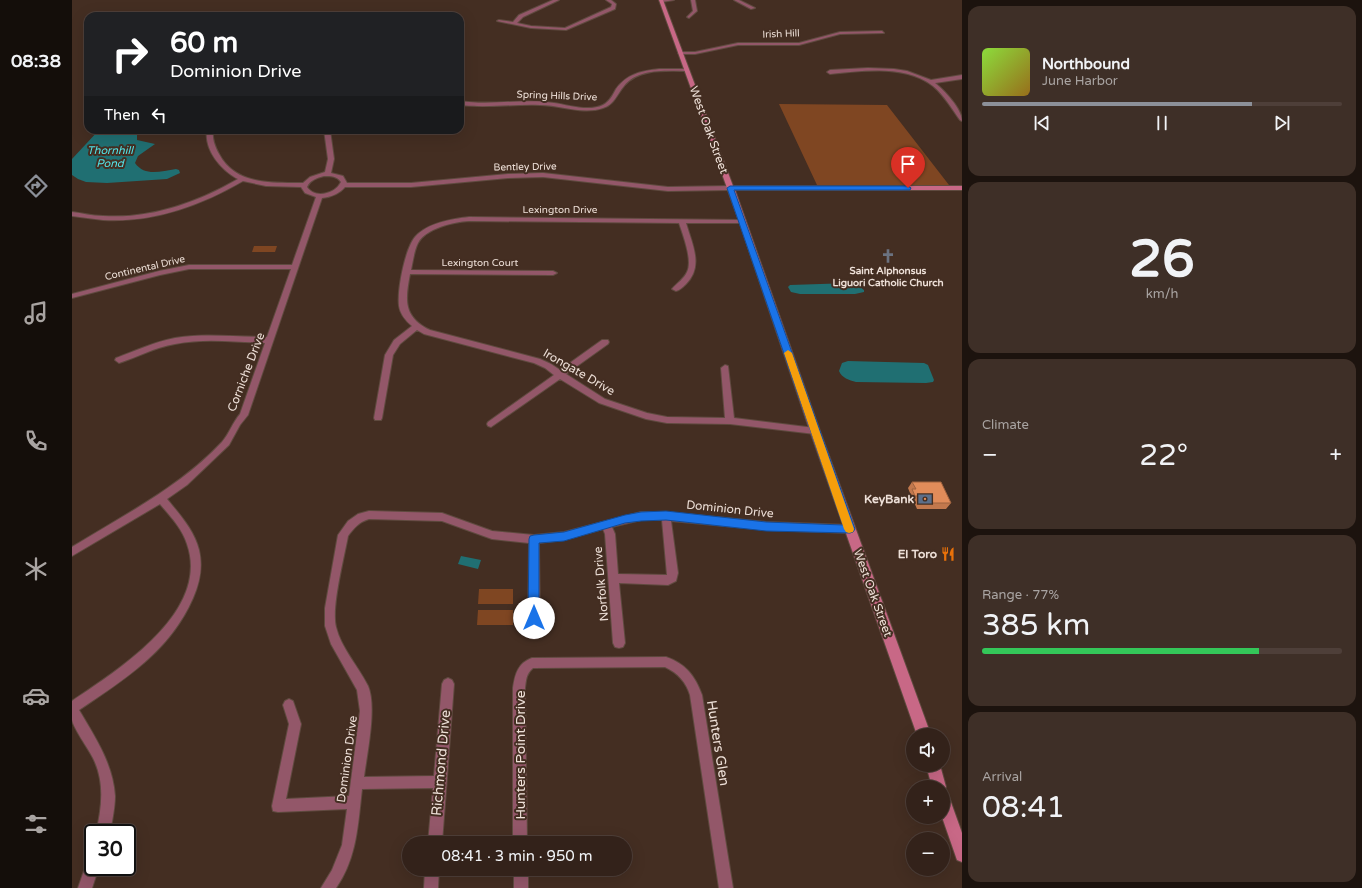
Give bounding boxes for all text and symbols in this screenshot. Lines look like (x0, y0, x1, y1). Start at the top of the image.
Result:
text: 60 m (170, 26, 238, 60)
street label: Irish Hill (762, 27, 800, 41)
icon: right (104, 28, 156, 80)
text: 08:38 (11, 50, 61, 72)
text: Northbound (1042, 55, 1130, 73)
text: Dominion Drive (170, 60, 302, 82)
text: June Harbor (1042, 73, 1118, 89)
street label: West Oak Street (687, 84, 731, 176)
street label: Spring Hills Drive (516, 89, 598, 103)
icon: left (148, 104, 170, 126)
text: Then (104, 106, 140, 124)
icon: previous (1031, 112, 1053, 134)
icon: pause (1151, 112, 1173, 134)
icon: next (1271, 112, 1293, 134)
water label: Thornhill Pond (87, 144, 134, 170)
pin (891, 147, 925, 188)
icon: arrive (897, 153, 919, 175)
street label: Bentley Drive (493, 160, 557, 174)
icon: directions (22, 172, 50, 200)
street label: Lexington Drive (523, 204, 598, 216)
text: 26 (1129, 228, 1195, 291)
church icon: Saint Alphonsus Liguori Catholic Church (880, 248, 896, 264)
street label: Continental Drive (104, 253, 187, 283)
street label: Lexington Court (442, 257, 519, 269)
place label: Saint Alphonsus Liguori Catholic Church (832, 265, 944, 289)
text: km/h (1146, 286, 1178, 302)
icon: music (22, 299, 50, 327)
street label: Corniche Drive (225, 330, 268, 413)
street label: Irongate Drive (541, 346, 618, 398)
text: Climate (982, 417, 1029, 433)
icon: phone (22, 427, 50, 455)
text: 22° (1139, 437, 1188, 474)
text: − (982, 442, 998, 468)
text: + (1330, 442, 1342, 468)
bank icon: KeyBank (917, 491, 933, 507)
place label: KeyBank (864, 492, 914, 507)
street label: Dominion Drive (686, 497, 775, 521)
street label: Norfolk Drive (591, 546, 611, 622)
restaurant icon: El Toro (940, 546, 956, 562)
street label: West Oak Street (851, 547, 895, 639)
place label: El Toro (898, 547, 937, 561)
icon: climate (22, 555, 50, 583)
text: Range · 77% (982, 587, 1059, 603)
position arrow (513, 597, 555, 639)
text: 385 km (982, 607, 1090, 644)
icon: car (22, 682, 50, 710)
street label: Hunters Point Drive (512, 690, 529, 820)
street label: Hunters Glen (703, 699, 733, 787)
street label: Richmond Drive (428, 709, 454, 817)
street label: Dominion Drive (334, 714, 360, 803)
map controls (906, 728, 950, 876)
button: sound (906, 728, 950, 772)
text: Arrival (982, 769, 1022, 785)
button: + (906, 780, 950, 824)
text: 08:41 (982, 789, 1065, 826)
icon: filters (22, 810, 50, 838)
speed limit sign: 30 (84, 824, 136, 876)
button: − (906, 832, 950, 876)
text: 08:41 · 3 min · 950 m (442, 847, 592, 865)

